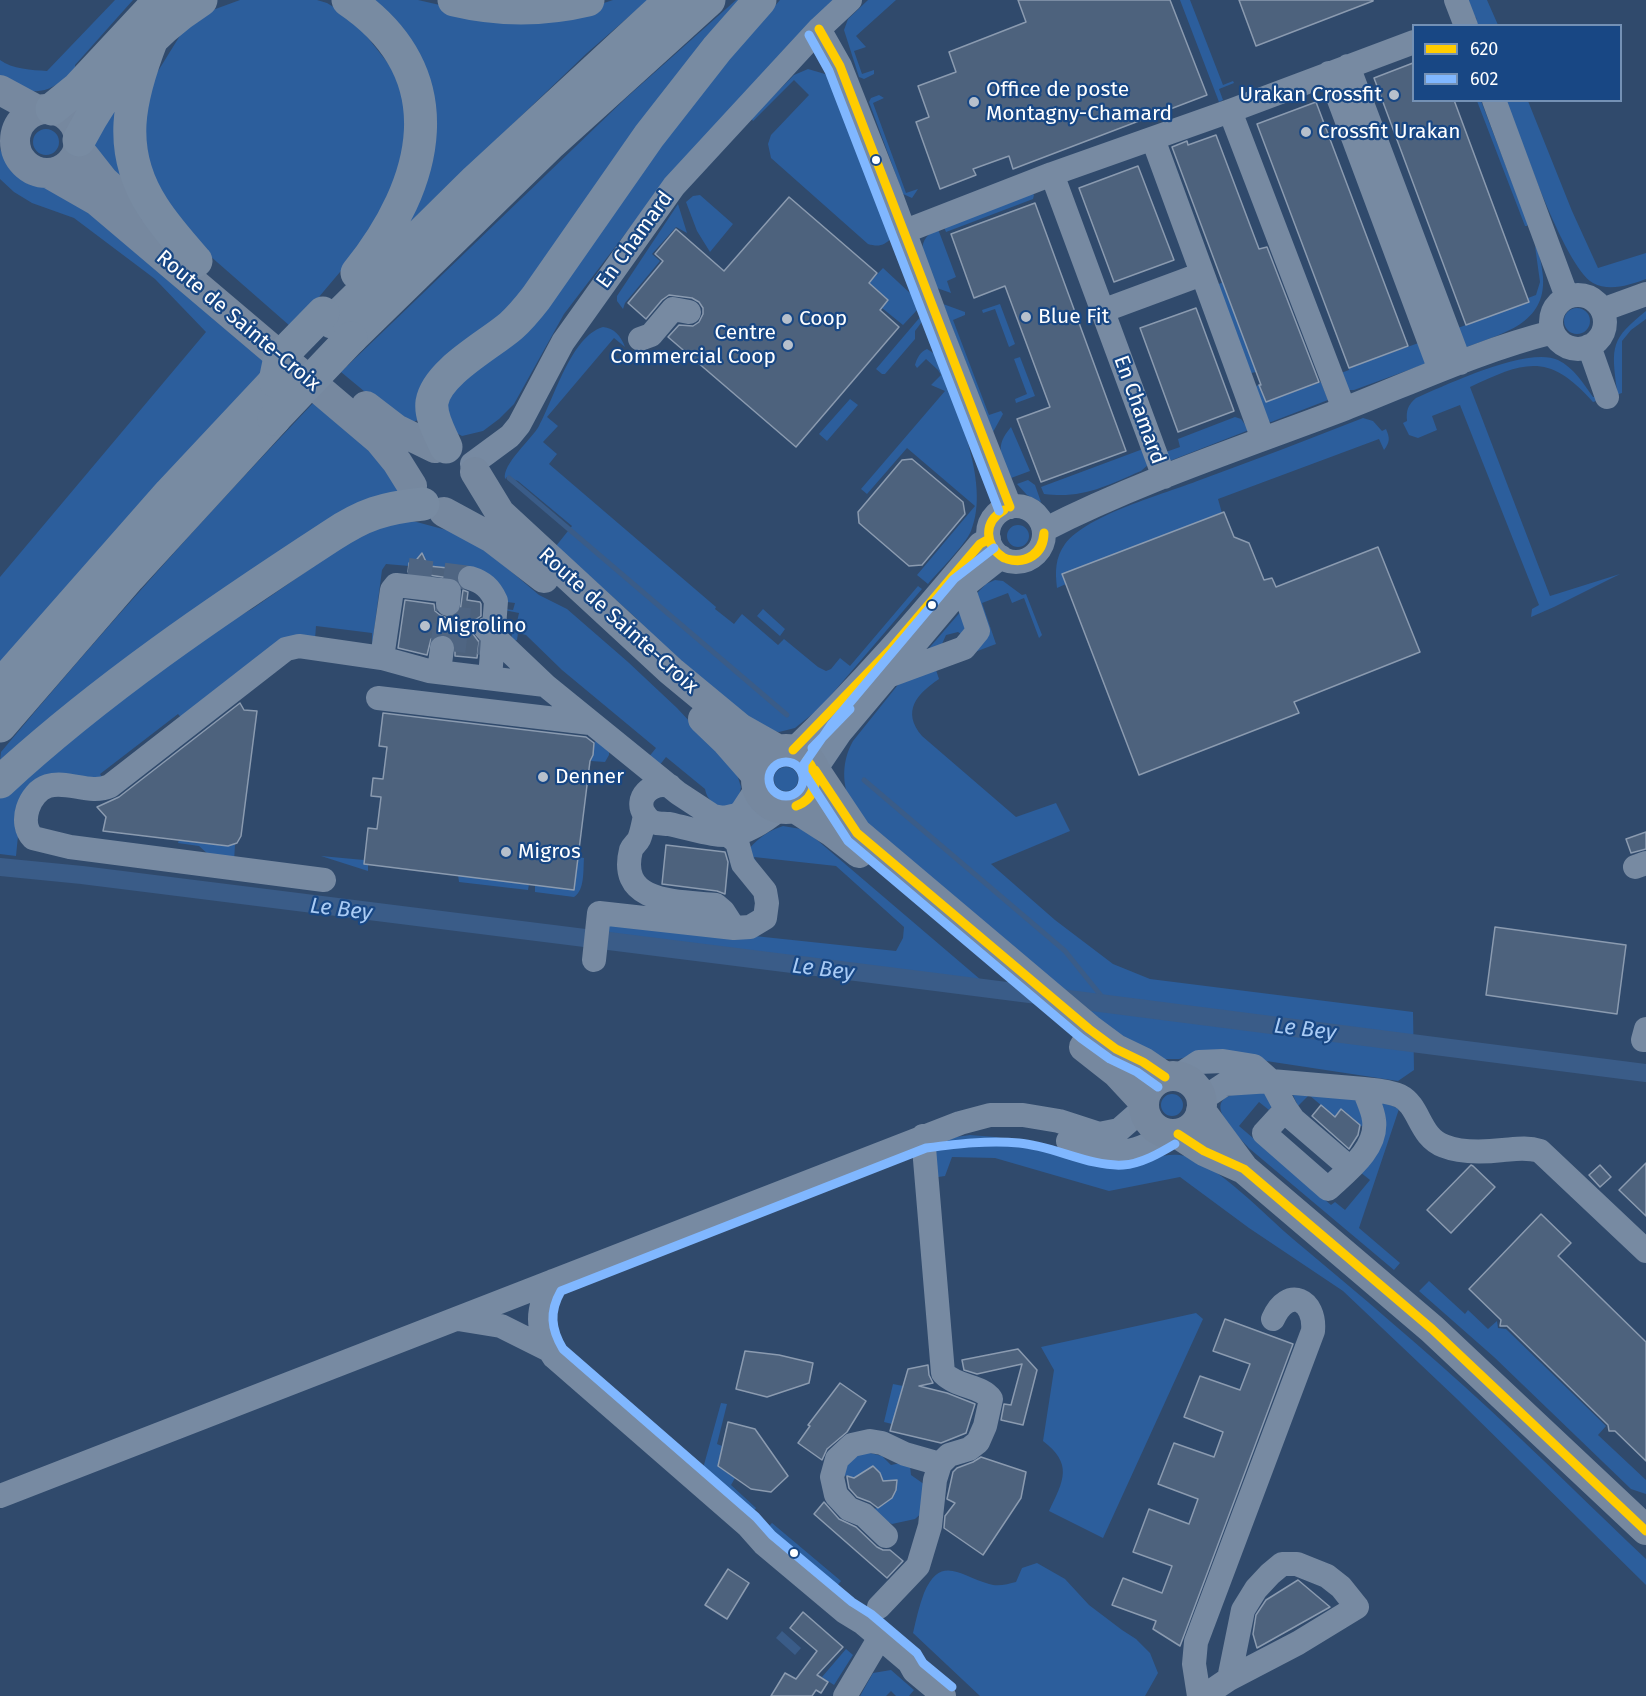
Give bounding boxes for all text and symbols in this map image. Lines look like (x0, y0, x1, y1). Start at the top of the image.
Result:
legend (1412, 24, 1622, 102)
text: 620 (1470, 38, 1498, 60)
text: 602 (1470, 68, 1498, 90)
place label: Office de poste Montagny-Chamard (986, 77, 1172, 127)
place label: Urakan Crossfit (1239, 82, 1382, 108)
marker: Urakan Crossfit (1387, 88, 1401, 102)
marker: Office de poste Montagny-Chamard (967, 95, 981, 109)
place label: Crossfit Urakan (1318, 119, 1461, 145)
marker: Crossfit Urakan (1299, 125, 1313, 139)
unlabelled marker (870, 154, 882, 166)
street label: En Chamard (591, 187, 679, 293)
street label: Route de Sainte-Croix (151, 245, 325, 397)
place label: Blue Fit (1038, 304, 1109, 330)
place label: Coop (799, 306, 847, 332)
marker: Blue Fit (1019, 310, 1033, 324)
marker: Coop (780, 312, 794, 326)
place label: Centre Commercial Coop (610, 320, 776, 370)
marker: Centre Commercial Coop (781, 338, 795, 352)
street label: En Chamard (1108, 352, 1170, 468)
street label: Route de Sainte-Croix (533, 543, 703, 699)
unlabelled marker (926, 599, 938, 611)
place label: Migrolino (437, 613, 527, 639)
marker: Migrolino (418, 619, 432, 633)
place label: Denner (555, 764, 624, 790)
marker: Denner (536, 770, 550, 784)
place label: Migros (518, 839, 581, 865)
marker: Migros (499, 845, 513, 859)
water label: Le Bey (308, 893, 374, 927)
water label: Le Bey (790, 953, 856, 987)
water label: Le Bey (1272, 1013, 1338, 1047)
unlabelled marker (788, 1547, 800, 1559)

